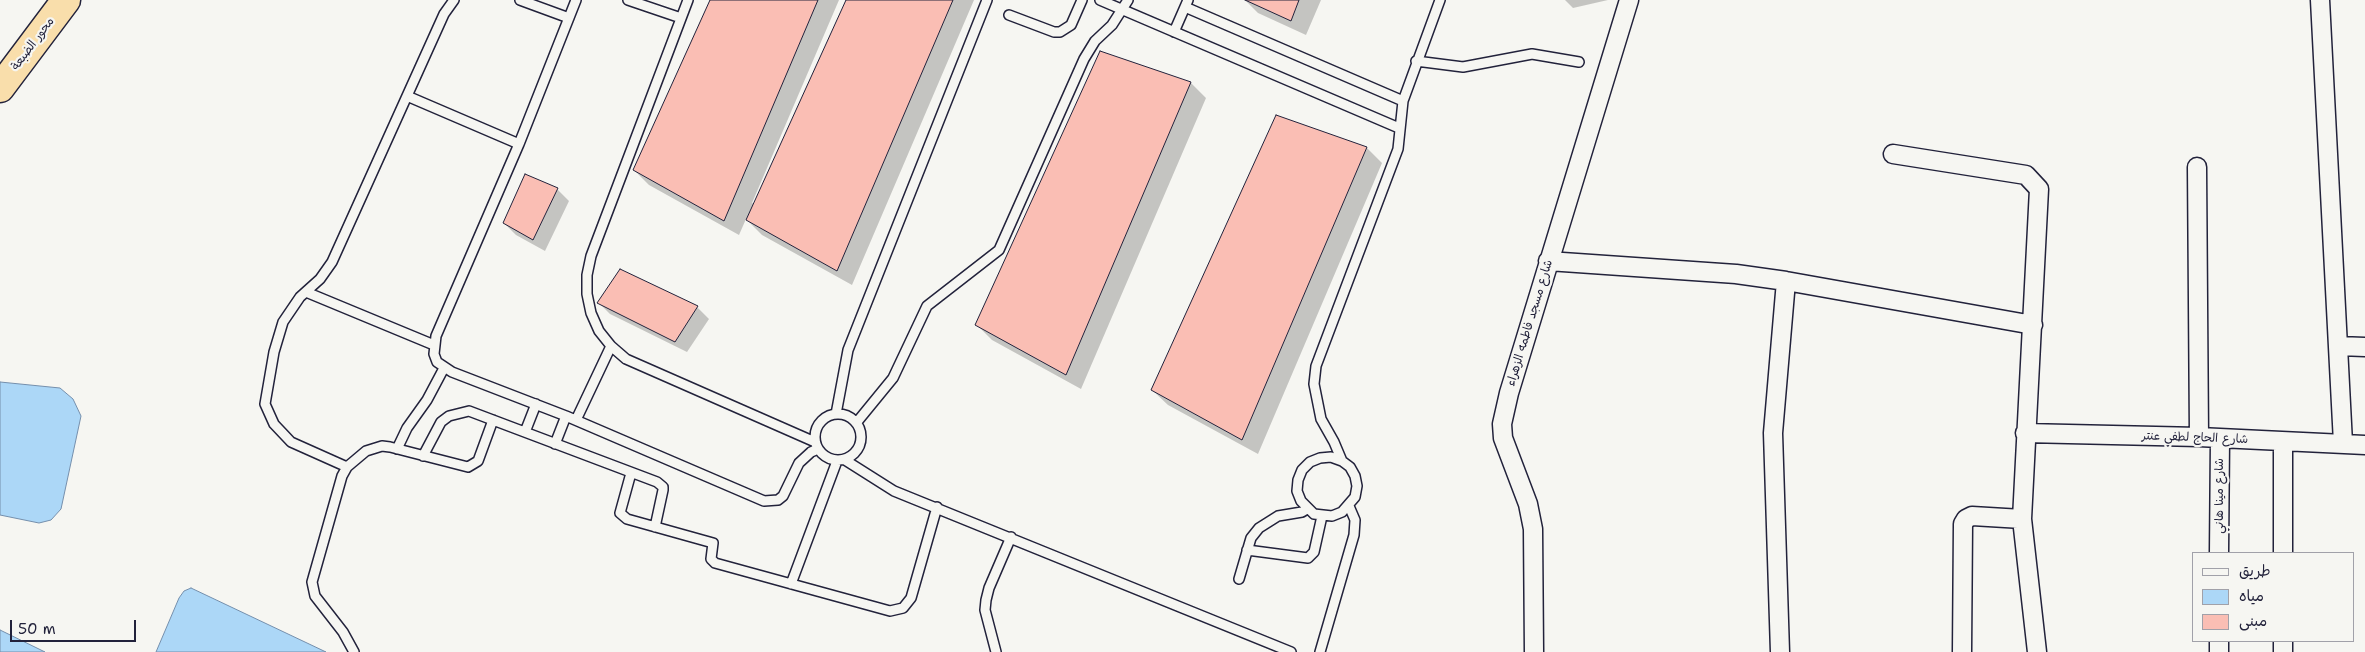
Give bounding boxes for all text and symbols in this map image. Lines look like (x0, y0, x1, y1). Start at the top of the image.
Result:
street label: محور الضبعة (8, 15, 58, 73)
street label: شارع مسجد فاطمه الزهراء (1504, 258, 1556, 388)
street label: شارع الحاج لطفي عنتر (2142, 429, 2248, 447)
street label: شارع مينا هاني (2213, 458, 2227, 534)
legend (2192, 552, 2355, 642)
text: طريق (2239, 561, 2271, 581)
text: مياه (2239, 586, 2264, 606)
scale bar (12, 610, 139, 642)
text: مبنى (2239, 611, 2267, 631)
text: 50 m (18, 619, 56, 639)

